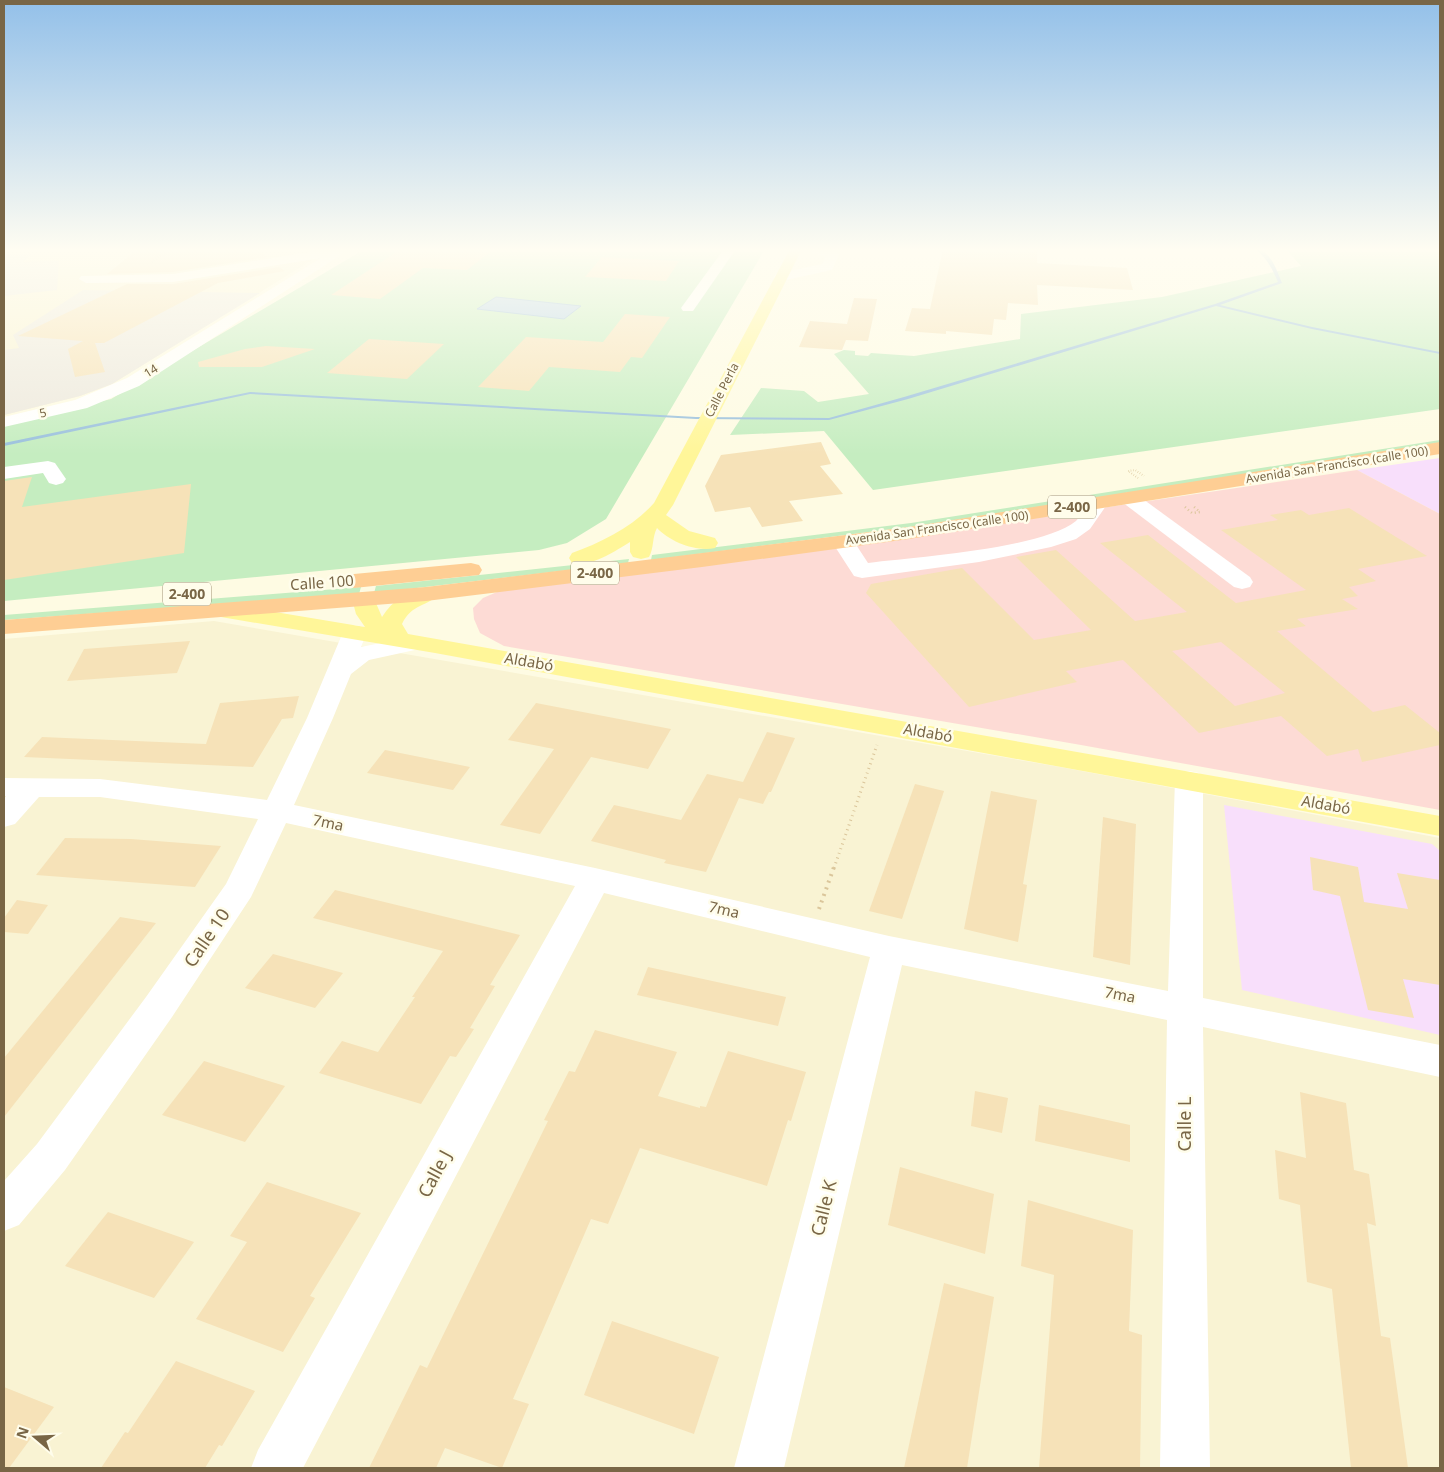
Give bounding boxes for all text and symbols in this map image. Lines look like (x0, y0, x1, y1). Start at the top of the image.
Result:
street label: 14 (140, 360, 161, 381)
street label: Calle Perla (701, 360, 743, 420)
street label: 5 (38, 403, 48, 422)
street label: Avenida San Francisco (calle 100) (1245, 442, 1430, 487)
road number: 2-400 (1048, 496, 1096, 518)
street label: Avenida San Francisco (calle 100) (844, 506, 1030, 549)
road number: 2-400 (571, 562, 619, 584)
street label: Calle 100 (289, 570, 354, 594)
road number: 2-400 (163, 582, 211, 606)
street label: Aldabó (503, 647, 555, 675)
street label: Aldabó (902, 718, 954, 746)
street label: Aldabó (1300, 790, 1352, 818)
street label: 7ma (311, 809, 345, 835)
street label: 7ma (707, 896, 742, 922)
street label: Calle 10 (178, 903, 235, 972)
street label: 7ma (1103, 981, 1137, 1007)
street label: Calle L (1172, 1096, 1196, 1152)
street label: Calle J (412, 1146, 457, 1201)
street label: Calle K (805, 1177, 842, 1238)
north arrow (10, 1412, 60, 1462)
text: N (11, 1424, 33, 1441)

